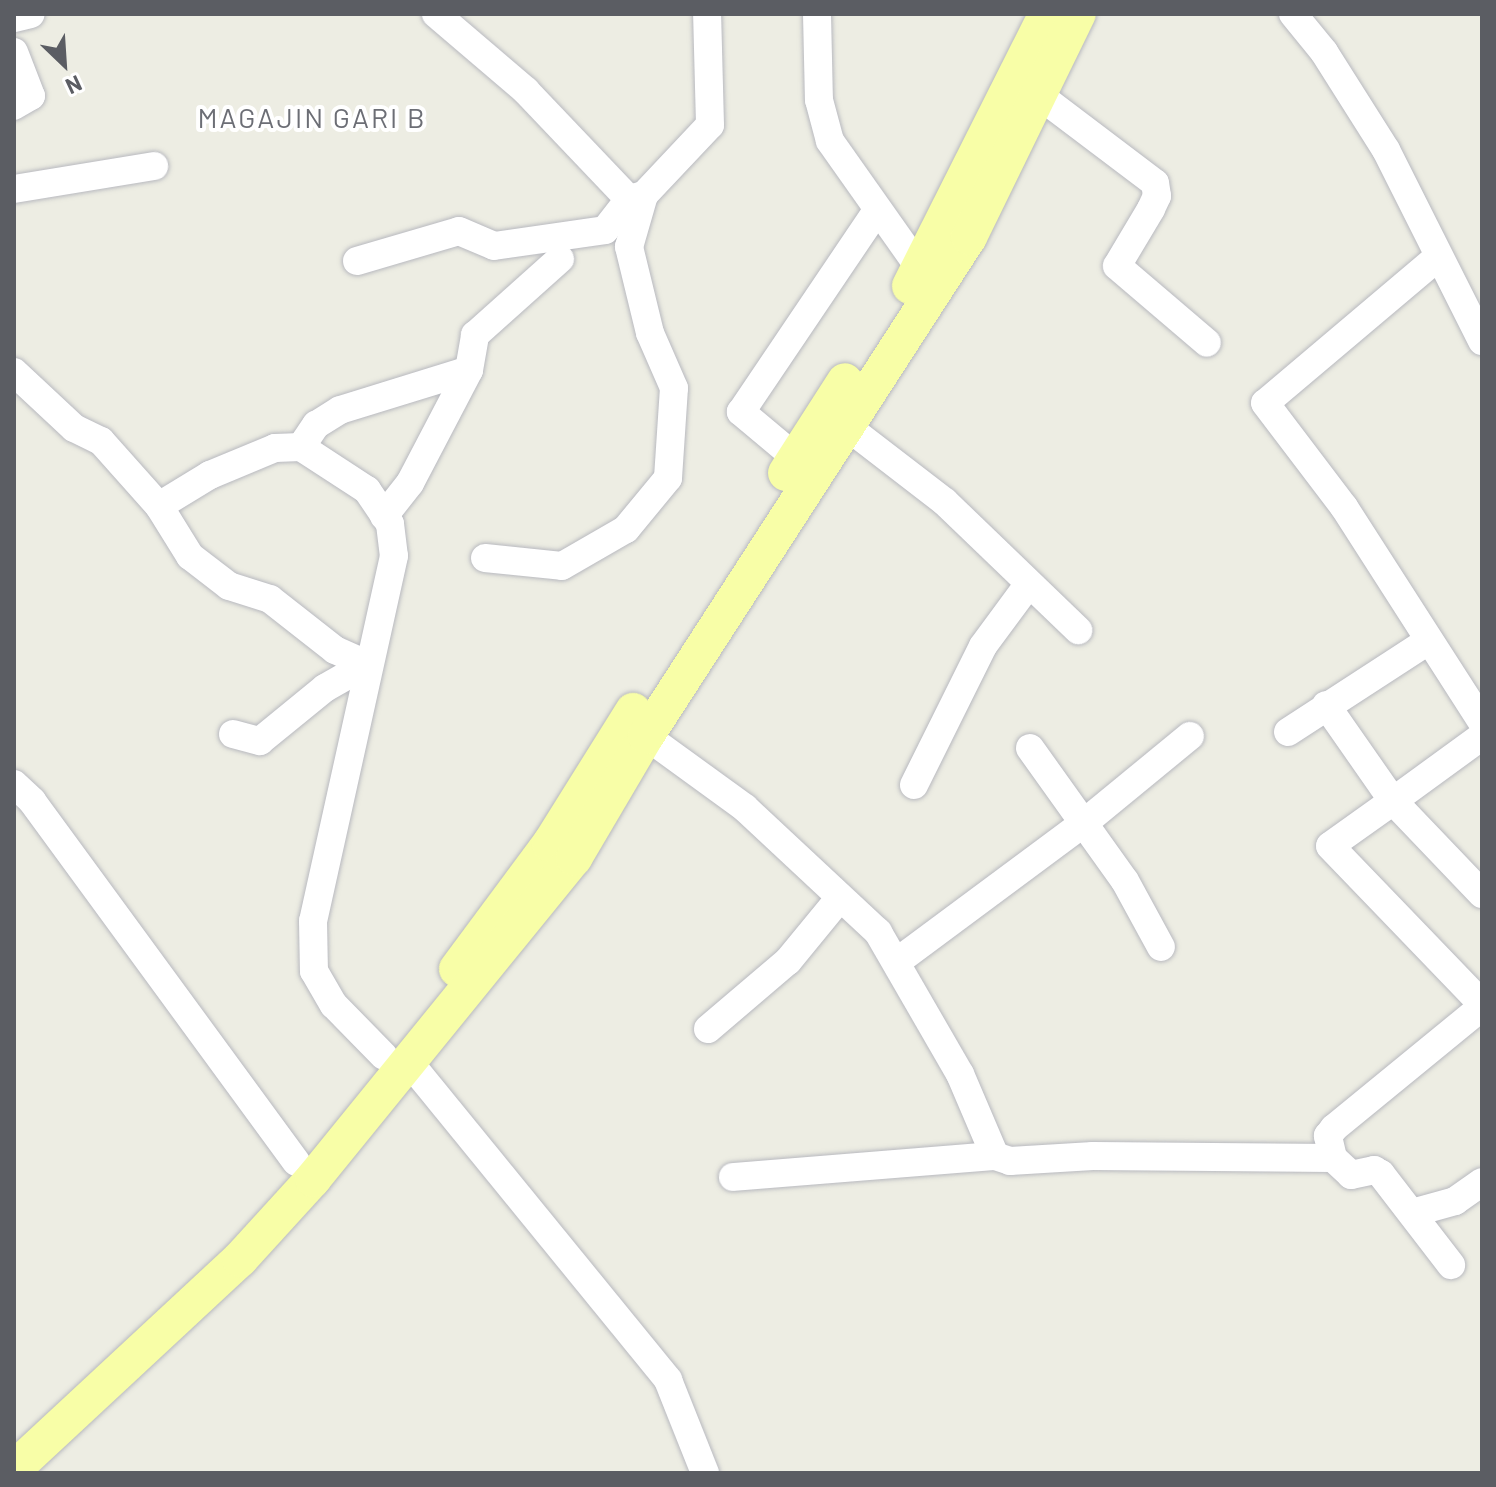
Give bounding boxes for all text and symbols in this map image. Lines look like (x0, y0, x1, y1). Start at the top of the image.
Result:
north arrow (24, 24, 104, 104)
text: N (62, 71, 86, 101)
district label: MAGAJIN GARI B (198, 100, 426, 134)

